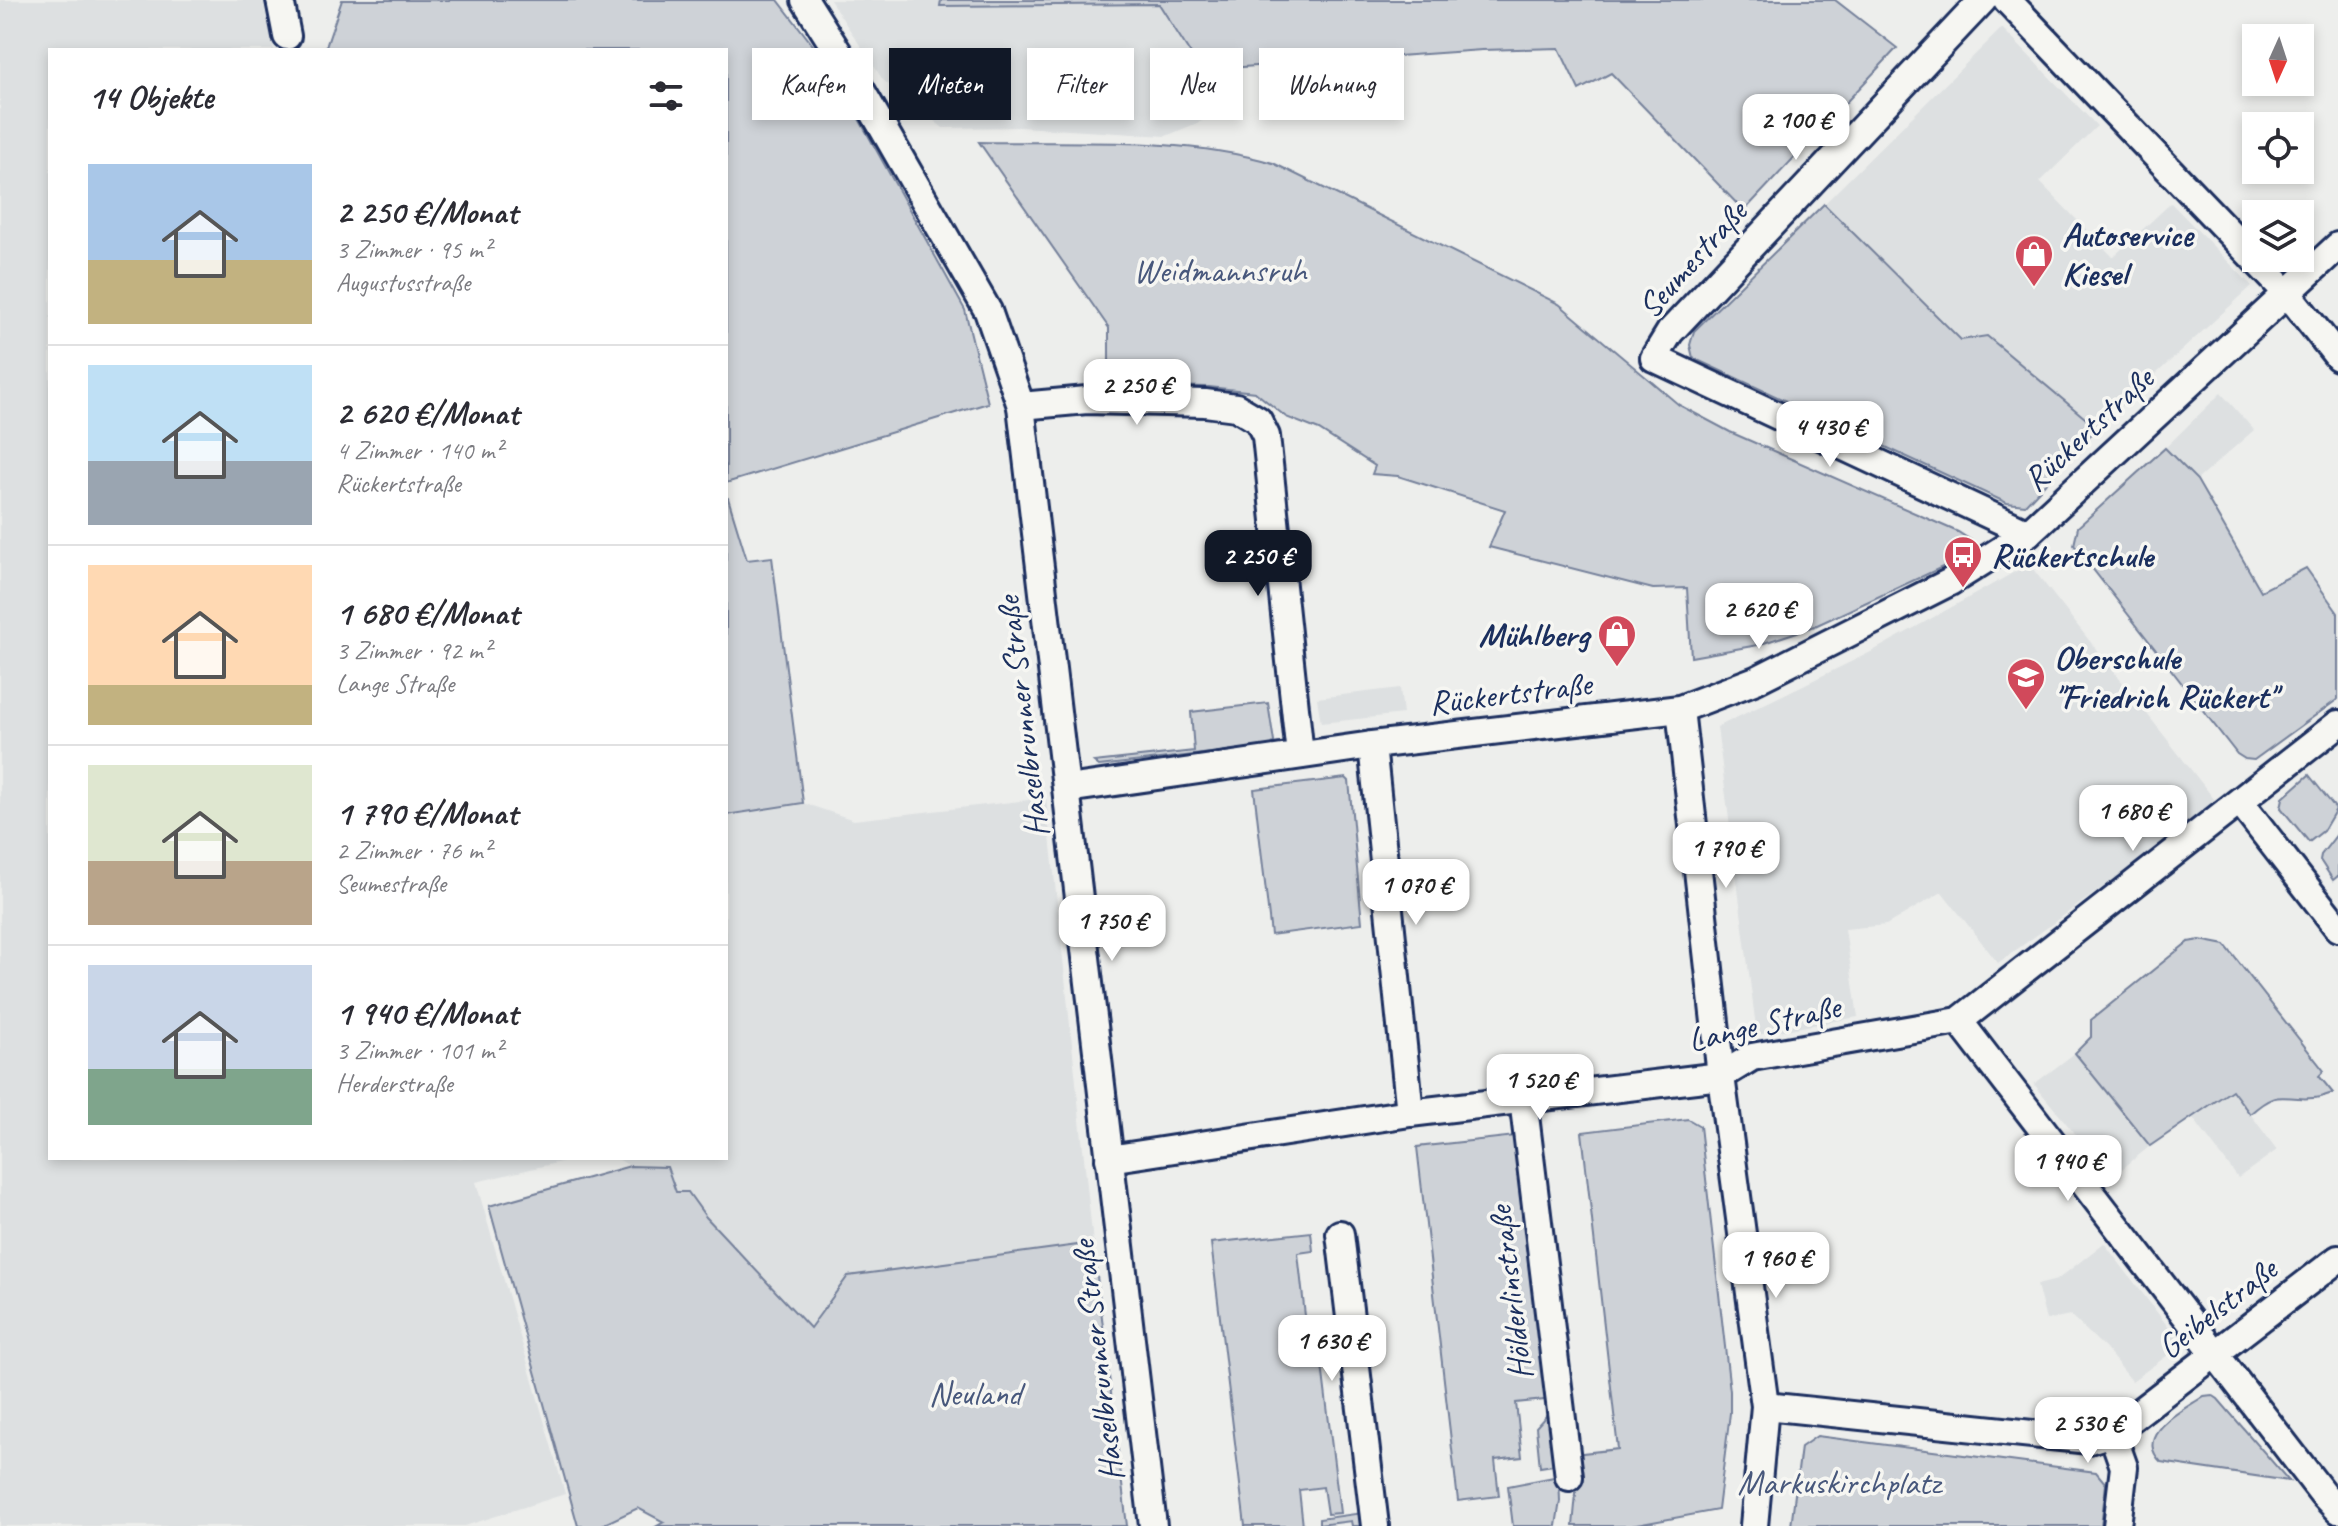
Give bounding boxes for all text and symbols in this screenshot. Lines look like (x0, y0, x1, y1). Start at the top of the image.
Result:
north arrow (2242, 24, 2314, 96)
map controls (2242, 24, 2314, 272)
chip: Kaufen (752, 48, 873, 120)
chip: Mieten (889, 48, 1011, 120)
chip: Filter (1027, 48, 1134, 120)
chip: Neu (1150, 48, 1243, 120)
chip: Wohnung (1259, 48, 1404, 120)
icon: filters (644, 74, 688, 118)
text: 14 Objekte (88, 75, 213, 118)
pin: 2 100 € (1722, 94, 1870, 162)
text: 2 100 € (1760, 103, 1832, 136)
button: locate (2242, 112, 2314, 184)
street label: Seumestraße (1628, 189, 1758, 327)
text: 2 250 €/Monat (336, 190, 518, 233)
icon: home (152, 196, 248, 292)
button: layers (2242, 200, 2314, 272)
place label: Autoservice Kiesel (2062, 213, 2195, 295)
text: 3 Zimmer · 95 m² (336, 233, 491, 266)
shop icon: Autoservice Kiesel (2013, 233, 2055, 288)
park label: Weidmannsruh (1133, 249, 1309, 292)
text: Augustusstraße (336, 266, 470, 299)
street label: Rückertstraße (2014, 356, 2164, 500)
pin: 2 250 € (1063, 359, 1211, 427)
text: 2 250 € (1102, 368, 1172, 401)
text: 2 620 €/Monat (336, 391, 519, 434)
icon: home (152, 397, 248, 493)
pin: 4 430 € (1756, 401, 1904, 469)
text: 4 430 € (1794, 410, 1866, 443)
text: 4 Zimmer · 140 m² (336, 434, 502, 467)
text: Rückertstraße (336, 467, 461, 500)
pin: 2 250 € (1184, 530, 1332, 598)
bus stop icon: Rückertschule (1942, 534, 1984, 589)
place label: Rückertschule (1991, 534, 2156, 577)
text: 2 250 € (1223, 539, 1293, 572)
pin: 2 620 € (1685, 583, 1833, 651)
text: 1 680 €/Monat (336, 591, 519, 634)
street label: Haselbrunner Straße (986, 591, 1058, 840)
text: 2 620 € (1723, 592, 1795, 625)
icon: home (152, 597, 248, 693)
place label: Mühlberg (1478, 613, 1593, 656)
shop icon: Mühlberg (1596, 613, 1638, 668)
text: 3 Zimmer · 92 m² (336, 634, 491, 667)
place label: Oberschule "Friedrich Rückert" (2054, 636, 2283, 718)
school or university icon: Oberschule "Friedrich Rückert" (2005, 656, 2047, 711)
street label: Rückertstraße (1426, 661, 1597, 724)
text: Lange Straße (336, 667, 454, 700)
pin: 1 680 € (2059, 785, 2207, 853)
text: 1 790 €/Monat (336, 791, 518, 834)
text: 1 680 € (2097, 794, 2169, 827)
icon: home (152, 797, 248, 893)
pin: 1 790 € (1652, 822, 1800, 890)
text: 1 790 € (1691, 831, 1761, 864)
text: 2 Zimmer · 76 m² (336, 834, 491, 867)
pin: 1 070 € (1342, 859, 1490, 927)
text: Seumestraße (336, 867, 446, 900)
text: 1 070 € (1381, 868, 1451, 901)
pin: 1 750 € (1038, 895, 1186, 963)
text: 1 750 € (1077, 904, 1147, 937)
street label: Lange Straße (1684, 984, 1847, 1061)
text: 1 940 €/Monat (336, 991, 518, 1034)
icon: home (152, 997, 248, 1093)
text: 3 Zimmer · 101 m² (336, 1034, 502, 1067)
pin: 1 520 € (1466, 1054, 1614, 1122)
text: 1 520 € (1505, 1063, 1575, 1096)
text: Herderstraße (336, 1067, 453, 1100)
pin: 1 940 € (1994, 1135, 2142, 1203)
text: 1 940 € (2033, 1144, 2103, 1177)
street label: Hölderlinstraße (1478, 1201, 1542, 1382)
pin: 1 960 € (1702, 1232, 1850, 1300)
street label: Haselbrunner Straße (1061, 1235, 1133, 1484)
text: 1 960 € (1740, 1241, 1812, 1274)
street label: Geibelstraße (2149, 1246, 2288, 1368)
pin: 1 630 € (1258, 1315, 1406, 1383)
text: 1 630 € (1296, 1324, 1368, 1357)
park label: Neuland (929, 1372, 1026, 1415)
pin: 2 530 € (2014, 1397, 2162, 1465)
text: 2 530 € (2053, 1406, 2123, 1439)
park label: Markuskirchplatz (1737, 1461, 1944, 1504)

